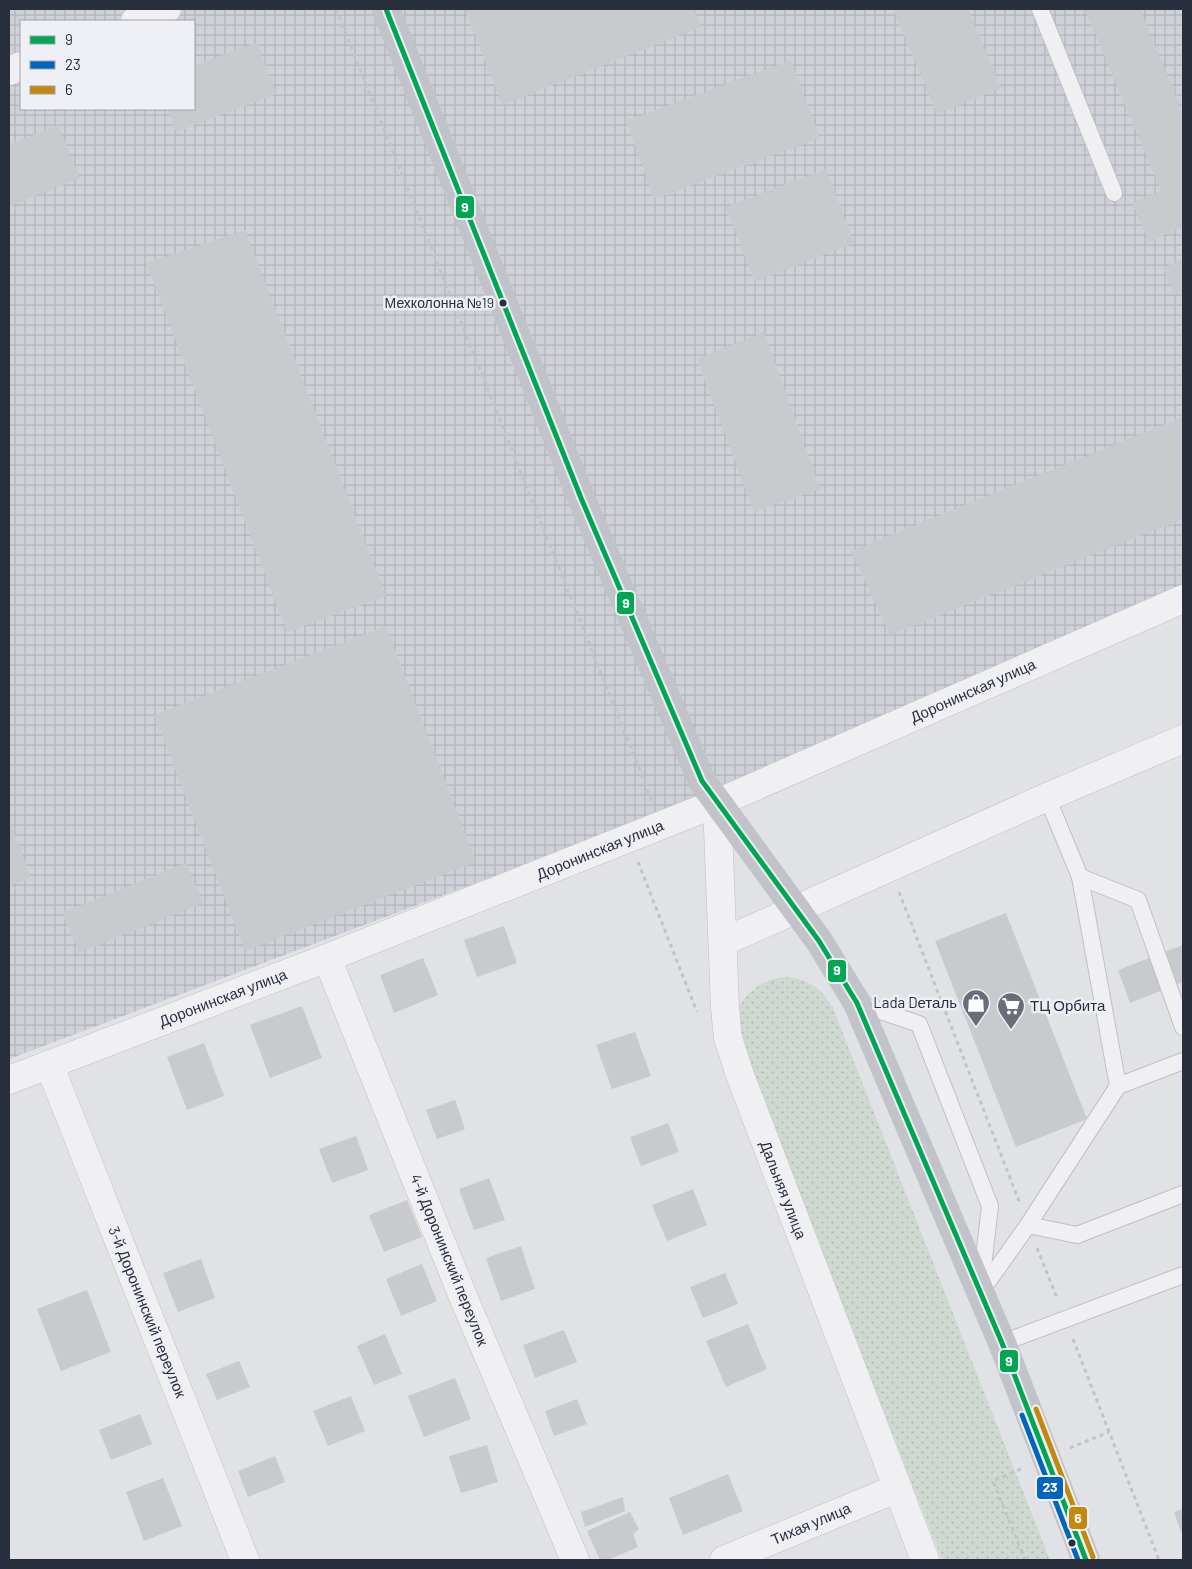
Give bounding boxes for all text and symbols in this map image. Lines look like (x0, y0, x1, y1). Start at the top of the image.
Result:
legend (20, 20, 195, 110)
text: 9 (65, 30, 73, 48)
text: 23 (65, 55, 81, 73)
text: 6 (65, 80, 73, 98)
line badge: 9 (455, 195, 475, 219)
text: 9 (461, 198, 469, 215)
place label: Мехколонна №19 (385, 294, 494, 311)
marker: Мехколонна №19 (498, 298, 508, 308)
line badge: 9 (616, 591, 635, 615)
text: 9 (622, 594, 630, 611)
street label: Доронинская улица (907, 654, 1039, 726)
street label: Доронинская улица (533, 815, 666, 883)
line badge: 9 (827, 959, 847, 983)
text: 9 (833, 961, 841, 978)
street label: Доронинская улица (156, 964, 290, 1030)
shop icon: Lada Dеталь (961, 988, 991, 1027)
supermarket icon: ТЦ Орбита (996, 991, 1026, 1030)
place label: Lada Dеталь (873, 993, 957, 1011)
place label: ТЦ Орбита (1030, 996, 1106, 1014)
street label: Дальняя улица (757, 1138, 811, 1242)
street label: 4-й Доронинский переулок (407, 1171, 493, 1349)
street label: 3-й Доронинский переулок (105, 1223, 191, 1400)
line badge: 9 (999, 1349, 1019, 1373)
text: 9 (1005, 1352, 1013, 1369)
line badge: 23 (1036, 1476, 1064, 1500)
text: 23 (1042, 1478, 1058, 1495)
street label: Тихая улица (768, 1498, 854, 1548)
line badge: 6 (1068, 1506, 1088, 1530)
text: 6 (1074, 1509, 1082, 1526)
unlabelled marker (1067, 1538, 1077, 1548)

